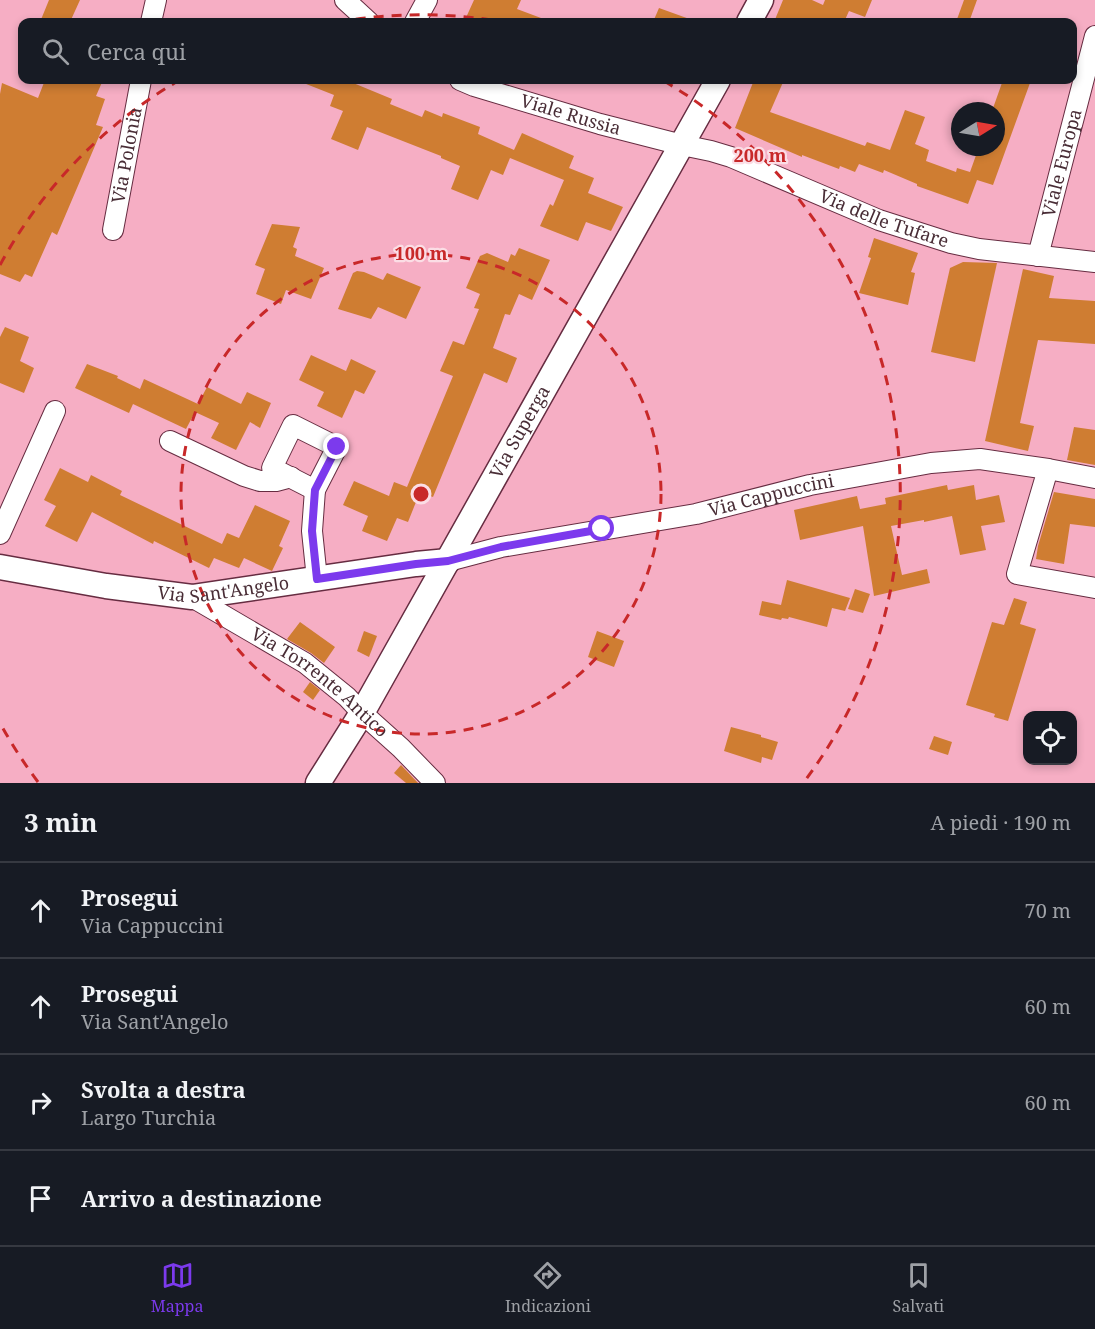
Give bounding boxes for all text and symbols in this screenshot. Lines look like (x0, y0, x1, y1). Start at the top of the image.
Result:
search box (18, 18, 1077, 84)
icon: search (39, 35, 72, 68)
text: Cerca qui (87, 36, 186, 66)
street label: Viale Russia (518, 88, 623, 140)
north arrow (951, 102, 1005, 156)
street label: Via Polonia (105, 105, 147, 205)
street label: Viale Europa (1036, 106, 1087, 219)
text: 200 m (734, 143, 787, 167)
street label: Via delle Tufare (816, 183, 952, 252)
text: 100 m (395, 241, 448, 265)
street label: Via Superga (483, 381, 555, 482)
route end (323, 433, 349, 459)
street label: Via Cappuccini (706, 468, 836, 521)
centre of rings (411, 484, 431, 504)
route start (588, 515, 614, 541)
street label: Via Sant'Angelo (156, 570, 291, 608)
street label: Via Torrente Antico (247, 621, 394, 742)
map controls (1023, 711, 1077, 765)
button: locate (1023, 711, 1077, 765)
text: 3 min (24, 804, 98, 840)
text: A piedi · 190 m (931, 809, 1071, 836)
text: Prosegui (81, 882, 178, 912)
icon: ahead (24, 894, 57, 927)
text: 70 m (1025, 897, 1071, 924)
text: Via Cappuccini (81, 912, 224, 939)
text: Prosegui (81, 978, 178, 1008)
icon: ahead (24, 990, 57, 1023)
text: 60 m (1025, 993, 1071, 1020)
text: Via Sant'Angelo (81, 1008, 228, 1035)
text: Svolta a destra (81, 1074, 246, 1104)
icon: right (24, 1086, 57, 1119)
text: 60 m (1025, 1089, 1071, 1116)
text: Largo Turchia (81, 1104, 216, 1131)
icon: arrive (24, 1182, 57, 1215)
text: Arrivo a destinazione (81, 1183, 322, 1213)
tab: Mappa (151, 1259, 203, 1317)
tab: Indicazioni (505, 1259, 591, 1317)
tab: Salvati (893, 1259, 944, 1317)

